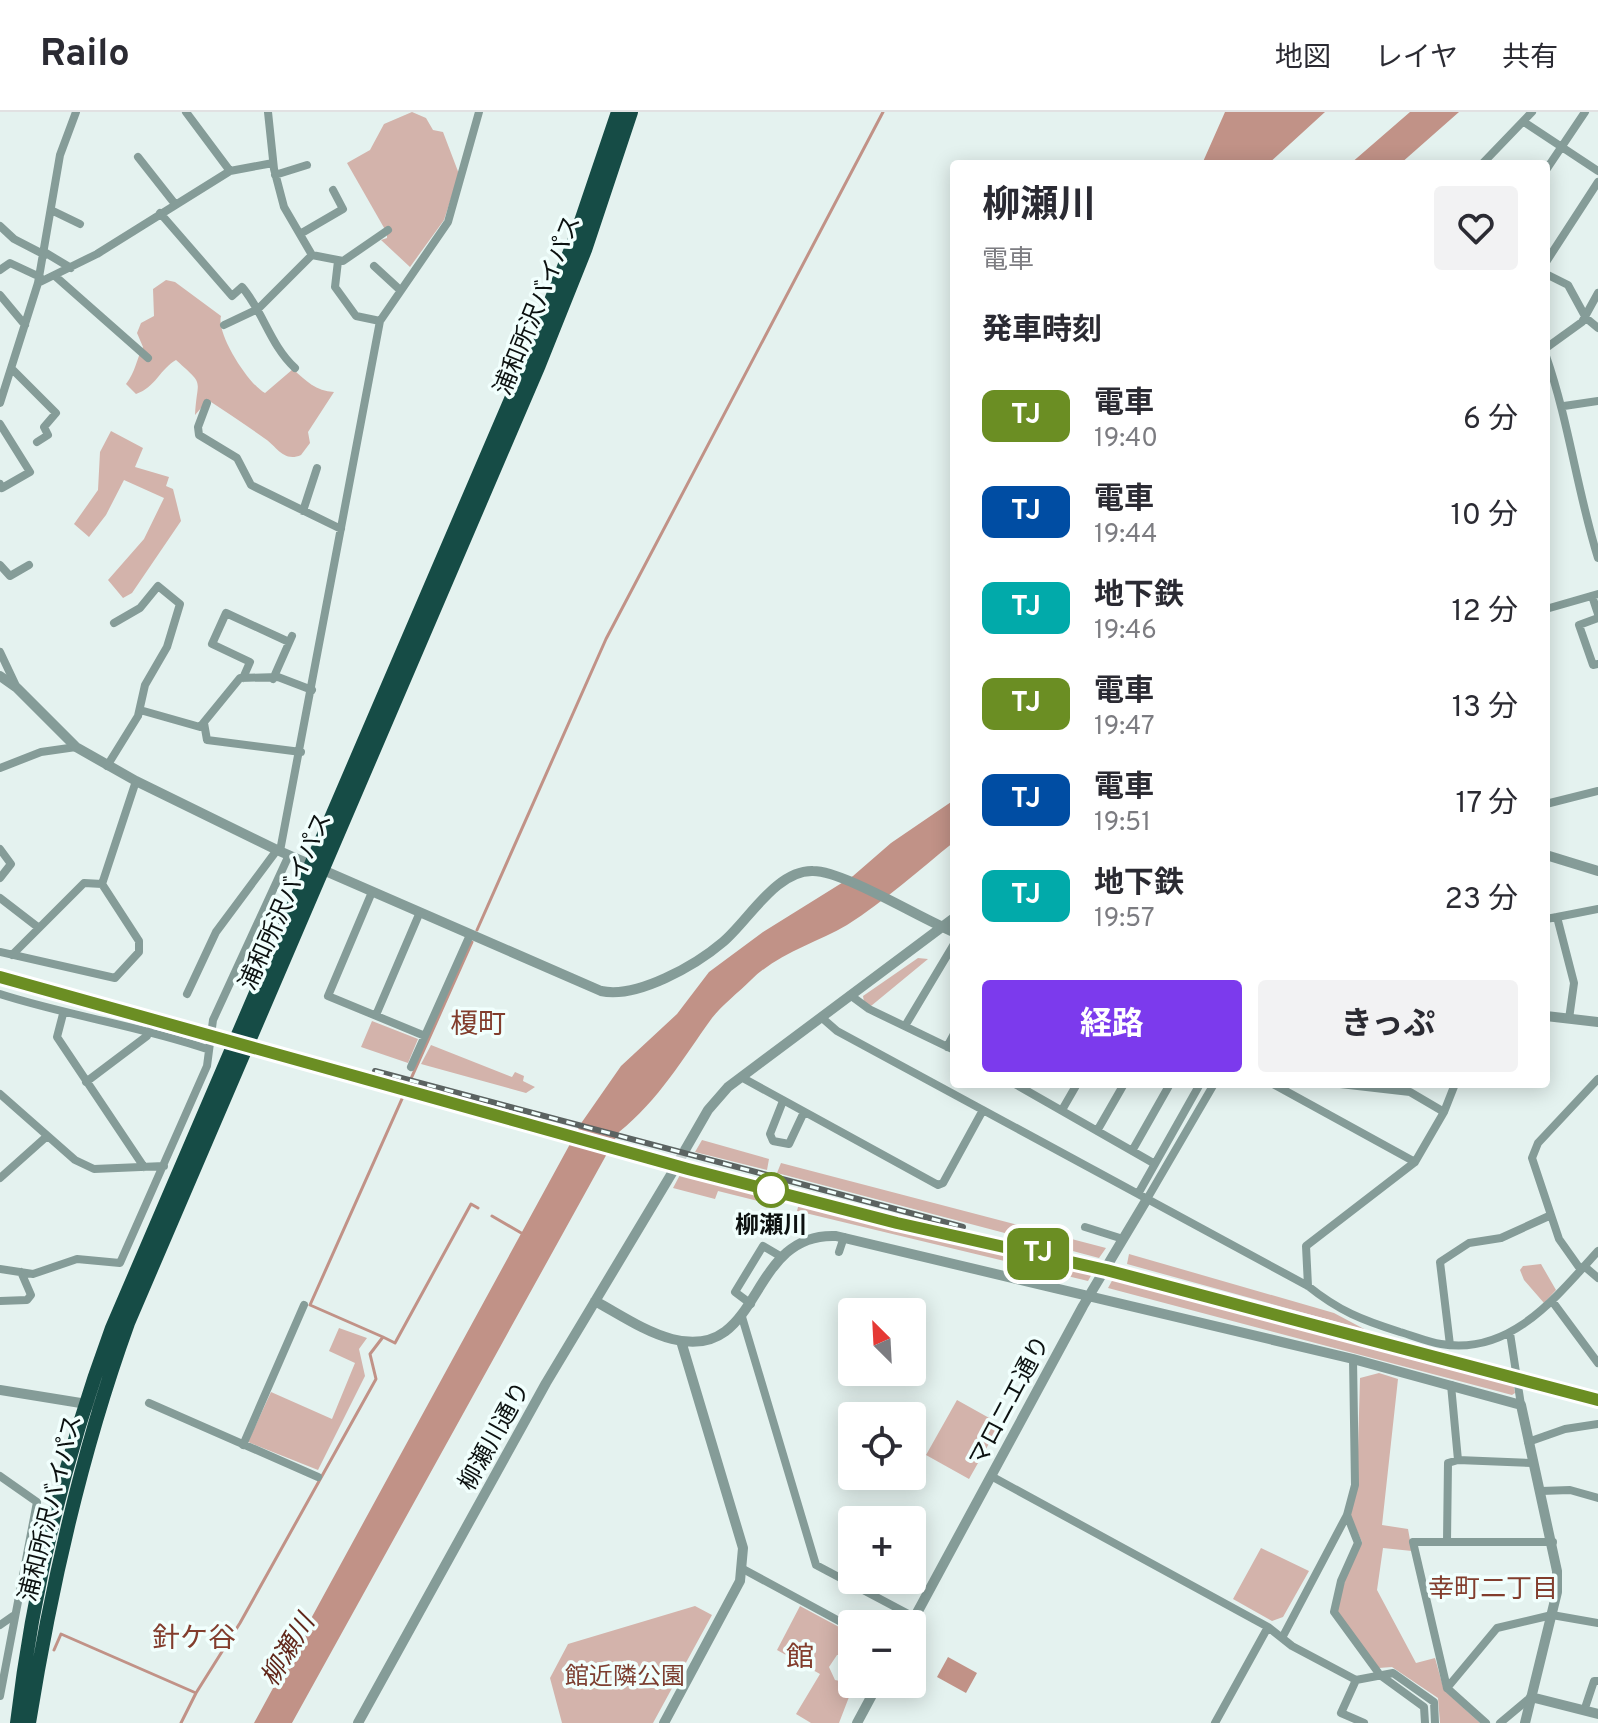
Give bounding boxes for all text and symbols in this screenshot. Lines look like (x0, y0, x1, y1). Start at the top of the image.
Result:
text: Railo (40, 31, 130, 80)
text: 地図 (1275, 41, 1331, 77)
text: レイヤ (1375, 41, 1458, 77)
text: 共有 (1502, 41, 1558, 77)
text: 柳瀬川 (982, 183, 1096, 232)
button: heart (1434, 186, 1518, 270)
street label: 浦和所沢バイパス (489, 211, 589, 400)
text: 電車 (982, 245, 1034, 278)
text: 発車時刻 (982, 313, 1102, 350)
text: 電車 (1094, 386, 1154, 423)
text: TJ (1011, 398, 1041, 434)
text: 6 分 (1463, 402, 1518, 439)
text: 19:40 (1094, 423, 1158, 456)
text: 電車 (1094, 482, 1154, 519)
text: TJ (1011, 494, 1041, 530)
text: 10 分 (1450, 498, 1518, 535)
text: 19:44 (1094, 519, 1157, 552)
text: 地下鉄 (1094, 578, 1184, 615)
text: TJ (1011, 590, 1041, 626)
text: 12 分 (1451, 594, 1518, 631)
text: 19:46 (1094, 615, 1157, 648)
text: 電車 (1094, 674, 1154, 711)
text: TJ (1011, 686, 1041, 722)
text: 13 分 (1452, 690, 1518, 727)
text: 19:47 (1094, 711, 1155, 744)
text: 電車 (1094, 770, 1154, 807)
text: TJ (1011, 782, 1041, 818)
text: 17 分 (1455, 786, 1518, 823)
text: 19:51 (1094, 807, 1151, 840)
street label: 浦和所沢バイパス (234, 808, 339, 995)
text: 地下鉄 (1094, 866, 1184, 903)
text: TJ (1011, 878, 1041, 914)
text: 23 分 (1445, 882, 1518, 919)
text: 19:57 (1094, 903, 1155, 936)
button: 経路 (982, 980, 1242, 1072)
button: きっぷ (1258, 980, 1518, 1072)
district label: 榎町 (450, 1008, 506, 1044)
marker: 柳瀬川 (754, 1173, 788, 1207)
place label: 柳瀬川 (735, 1212, 807, 1242)
line badge: TJ (1002, 1228, 1074, 1280)
text: TJ (1023, 1236, 1053, 1272)
north arrow (838, 1298, 926, 1386)
map controls (838, 1298, 926, 1698)
street label: マロニエ通り (964, 1331, 1058, 1473)
street label: 柳瀬川通り (454, 1377, 538, 1497)
button: locate (838, 1402, 926, 1490)
street label: 浦和所沢バイパス (14, 1412, 90, 1605)
button: + (838, 1506, 926, 1594)
district label: 幸町二丁目 (1428, 1574, 1558, 1607)
water label: 柳瀬川 (255, 1607, 325, 1693)
button: − (838, 1610, 926, 1698)
district label: 針ケ谷 (152, 1622, 236, 1658)
district label: 館 (786, 1641, 814, 1677)
park label: 館近隣公園 (565, 1663, 685, 1693)

